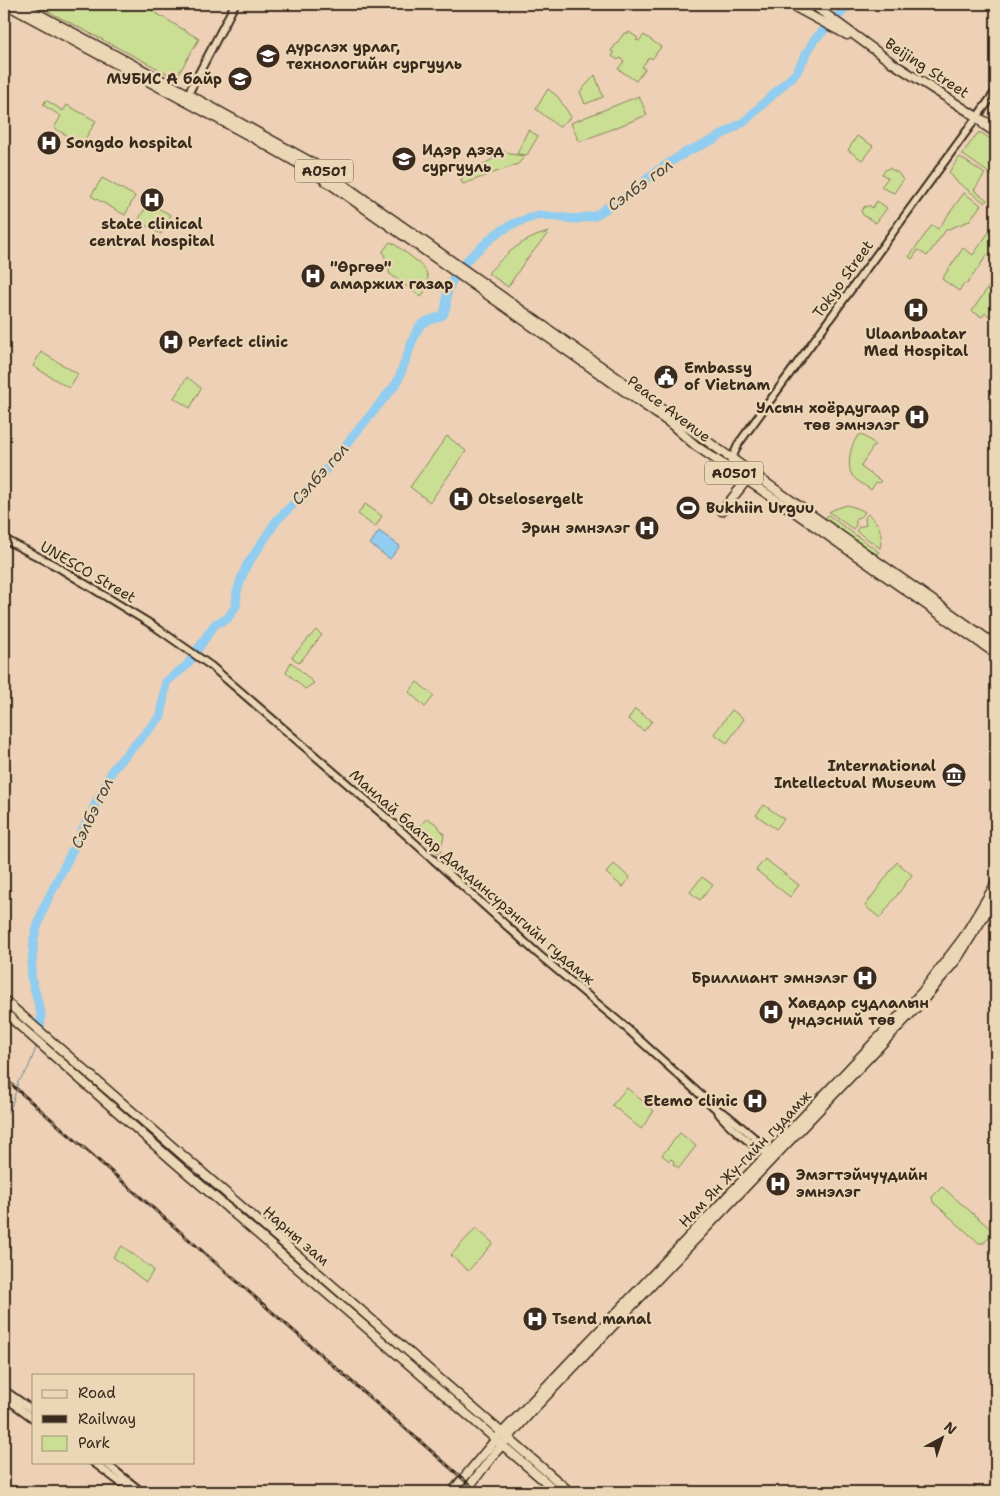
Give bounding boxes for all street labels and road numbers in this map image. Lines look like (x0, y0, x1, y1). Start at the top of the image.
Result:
street label: Beijing Street (881, 33, 973, 103)
road number: A0501 (295, 160, 353, 182)
street label: Tokyo Street (808, 236, 878, 322)
street label: Peace Avenue (623, 371, 715, 447)
road number: A0501 (705, 462, 763, 484)
street label: UNESCO Street (36, 536, 140, 608)
street label: Манлай баатар Дамдинсүрэнгийн гудамж (345, 765, 600, 990)
street label: Нам Ян Жү-гийн гудамж (674, 1086, 816, 1232)
street label: Нарны зам (259, 1202, 334, 1271)

